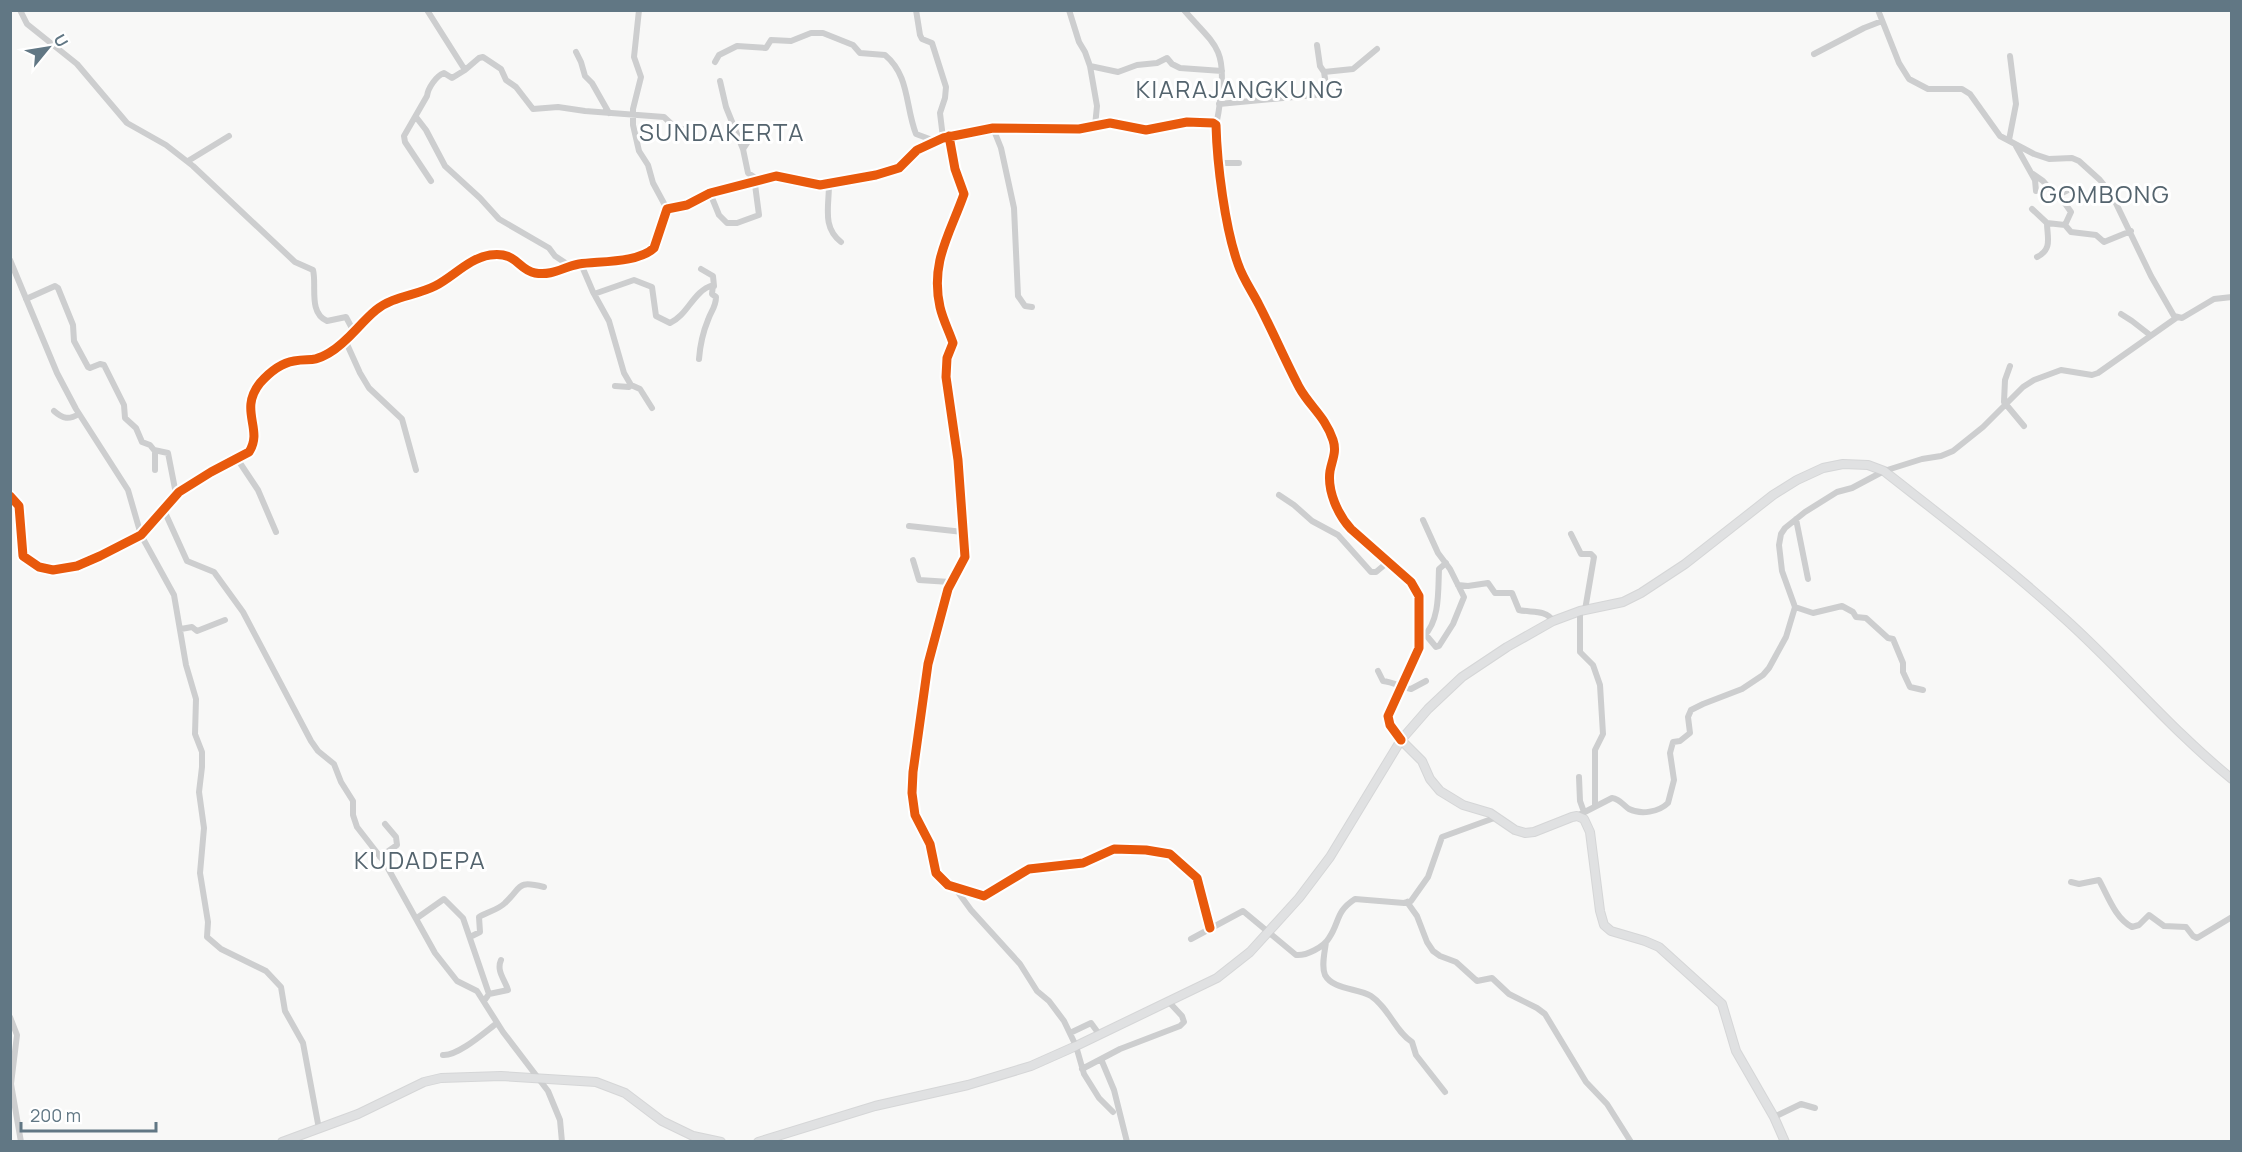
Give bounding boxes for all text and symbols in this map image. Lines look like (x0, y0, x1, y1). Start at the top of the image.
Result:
north arrow (18, 18, 78, 78)
text: U (49, 30, 73, 51)
district label: KIARAJANGKUNG (1136, 72, 1344, 105)
district label: SUNDAKERTA (639, 115, 805, 148)
district label: GOMBONG (2040, 177, 2170, 210)
district label: KUDADEPA (354, 843, 486, 876)
scale bar (21, 1095, 156, 1133)
text: 200 m (30, 1103, 81, 1127)

